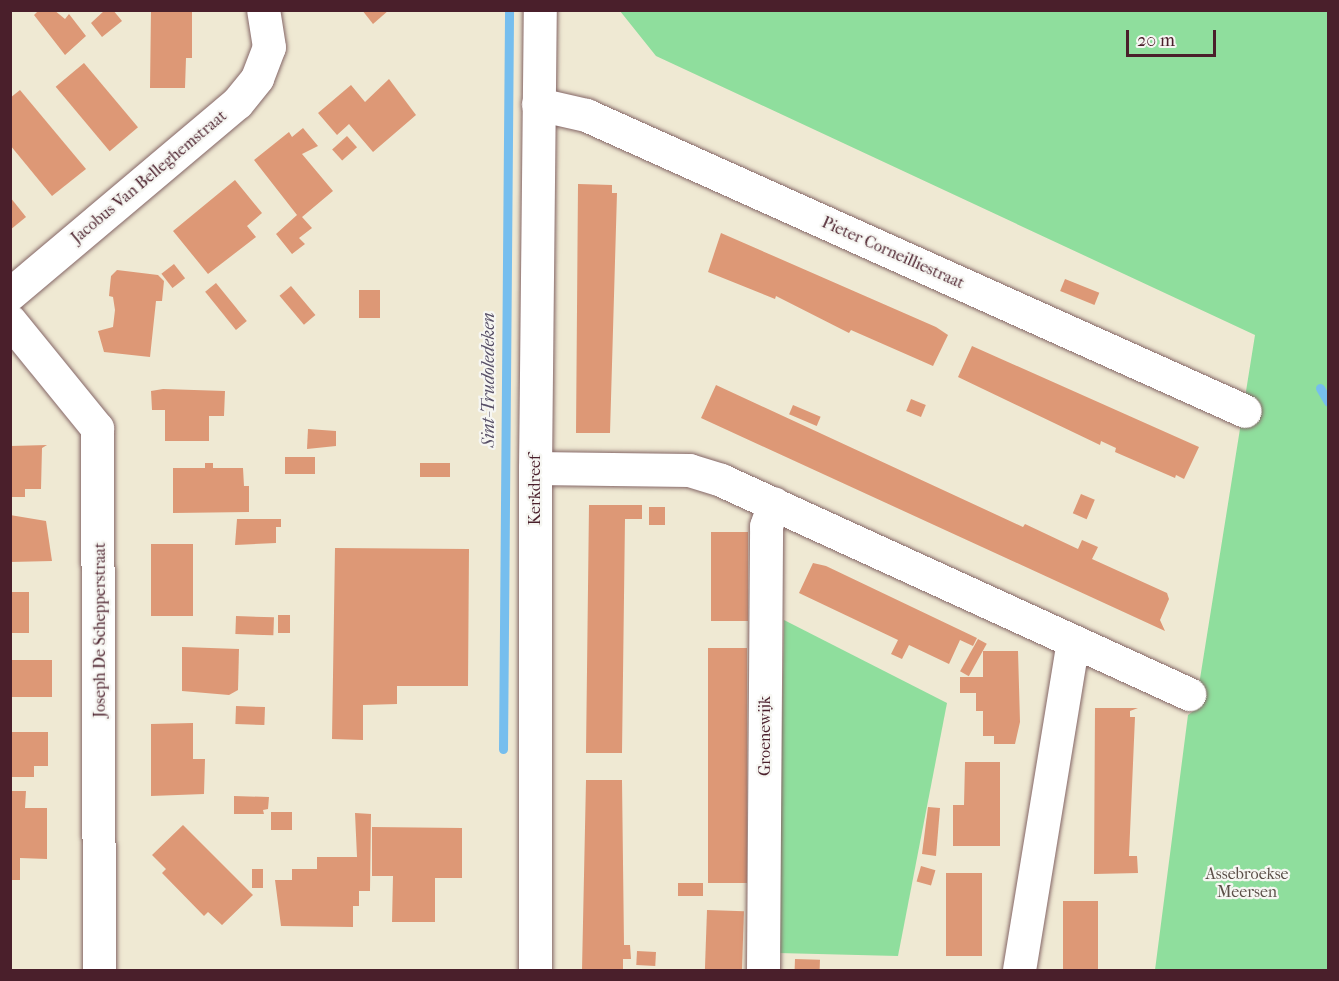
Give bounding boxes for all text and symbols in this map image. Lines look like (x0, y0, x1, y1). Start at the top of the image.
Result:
scale bar (1129, 18, 1219, 56)
text: 20 m (1137, 30, 1175, 51)
street label: Jacobus Van Belleghemstraat (67, 106, 231, 248)
street label: Pieter Corneilliestraat (819, 213, 967, 293)
water label: Sint-Trudoledeken (478, 312, 500, 448)
street label: Kerkdreef (525, 455, 545, 525)
street label: Joseph De Schepperstraat (90, 542, 110, 718)
street label: Groenewijk (755, 696, 775, 776)
park label: Assebroekse Meersen (1205, 864, 1289, 902)

